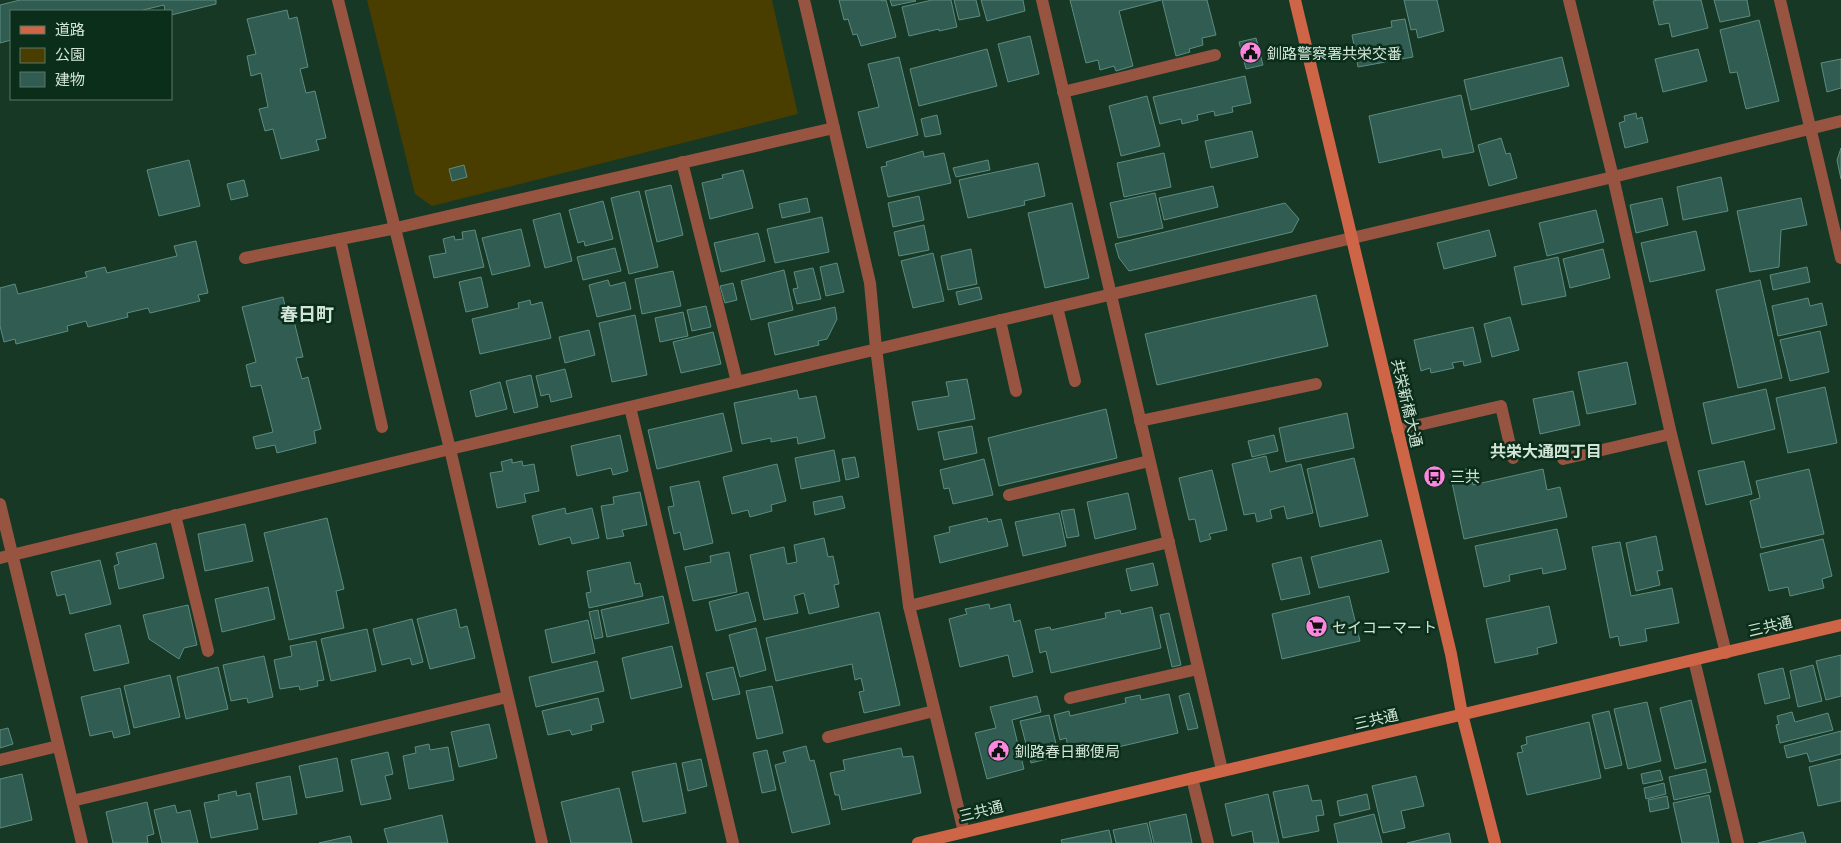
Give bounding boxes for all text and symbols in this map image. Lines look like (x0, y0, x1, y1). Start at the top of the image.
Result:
legend (10, 10, 172, 100)
text: 道路 (55, 21, 85, 38)
public building icon: 釧路警察署共栄交番 (1239, 41, 1263, 65)
place label: 釧路警察署共栄交番 (1267, 45, 1402, 62)
text: 公園 (55, 46, 85, 63)
text: 建物 (55, 71, 85, 88)
district label: 春日町 (280, 304, 334, 325)
street label: 共栄新橋大通 (1389, 357, 1425, 449)
district label: 共栄大通四丁目 (1490, 442, 1602, 461)
bus stop icon: 三共 (1422, 464, 1446, 488)
place label: 三共 (1450, 468, 1480, 485)
street label: 三共通 (1746, 613, 1794, 639)
supermarket icon: セイコーマート (1304, 615, 1328, 639)
place label: セイコーマート (1332, 619, 1437, 636)
street label: 三共通 (1352, 706, 1400, 732)
public building icon: 釧路春日郵便局 (987, 739, 1011, 763)
place label: 釧路春日郵便局 (1015, 743, 1120, 760)
street label: 三共通 (957, 797, 1005, 825)

